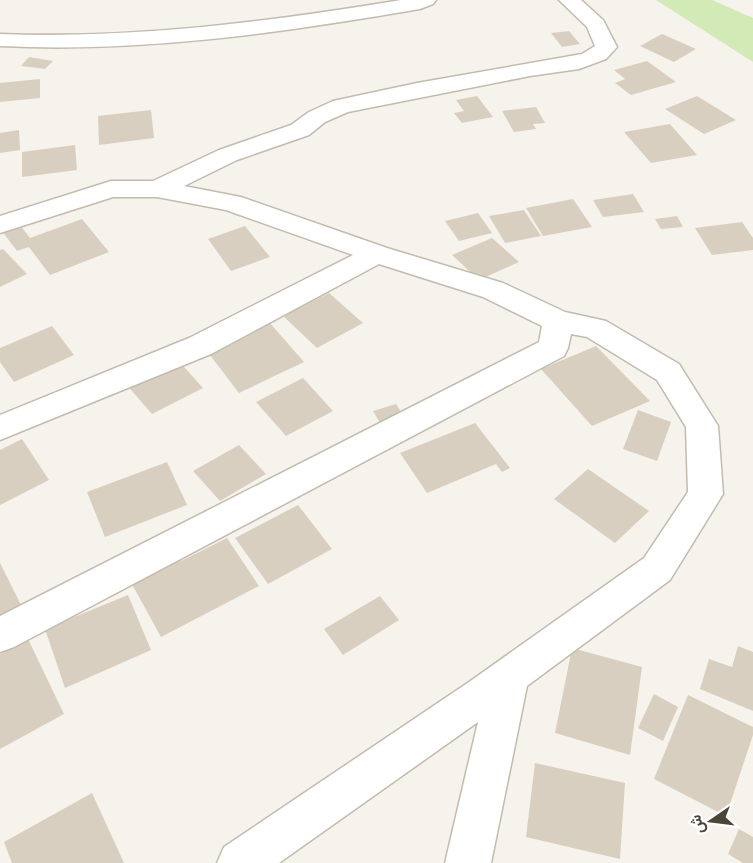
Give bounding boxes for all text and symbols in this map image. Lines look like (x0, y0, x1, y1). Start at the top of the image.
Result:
north arrow (681, 791, 741, 851)
text: ش (685, 813, 708, 836)

